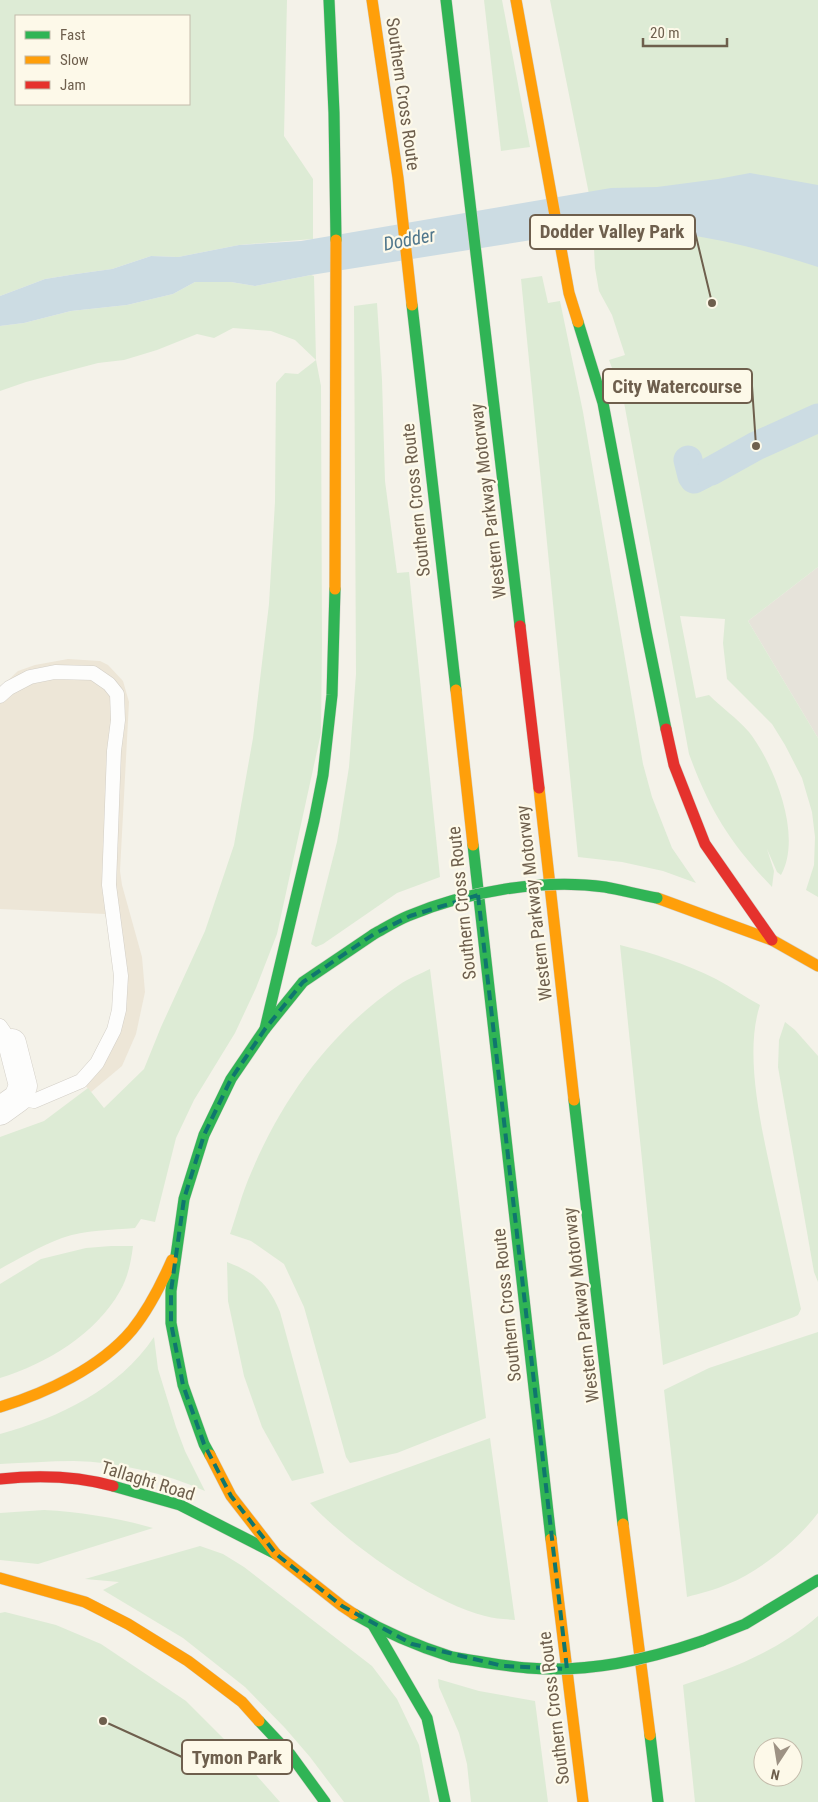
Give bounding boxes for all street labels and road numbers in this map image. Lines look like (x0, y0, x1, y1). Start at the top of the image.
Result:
street label: Southern Cross Route (382, 16, 425, 172)
street label: Western Parkway Motorway (465, 402, 510, 600)
street label: Southern Cross Route (397, 422, 434, 578)
street label: Western Parkway Motorway (511, 804, 556, 1002)
street label: Southern Cross Route (443, 825, 480, 981)
street label: Western Parkway Motorway (558, 1206, 603, 1404)
street label: Southern Cross Route (488, 1227, 525, 1383)
street label: Tallaght Road (99, 1456, 198, 1505)
street label: Southern Cross Route (534, 1630, 573, 1786)

